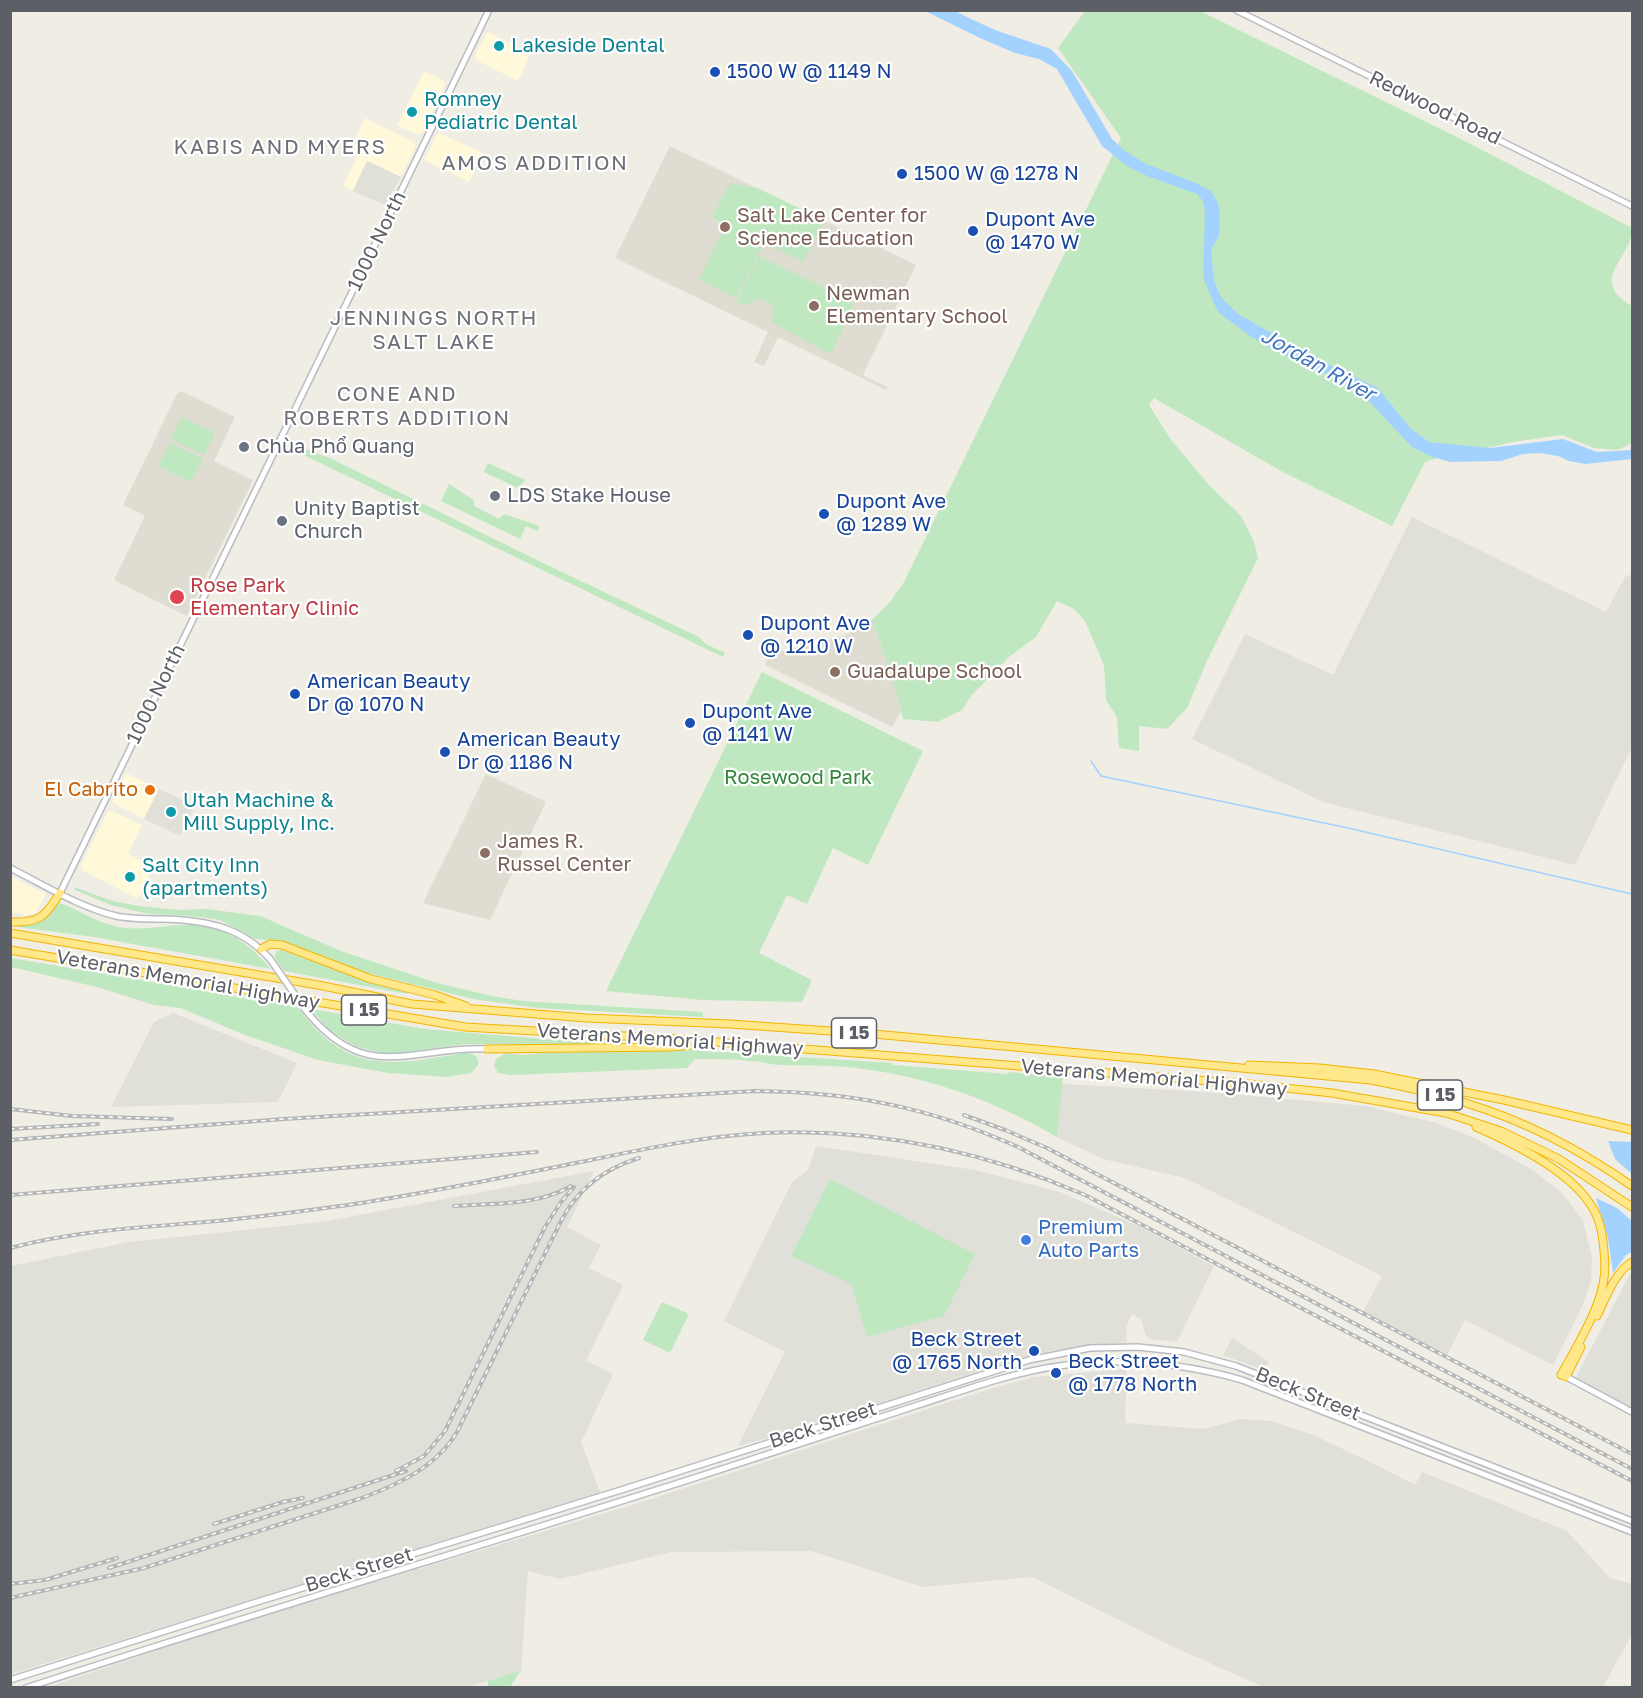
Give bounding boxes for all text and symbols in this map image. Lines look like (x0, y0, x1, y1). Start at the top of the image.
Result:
place label: Lakeside Dental (511, 34, 665, 58)
marker: Lakeside Dental (492, 39, 506, 53)
place label: 1500 W @ 1149 N (727, 60, 892, 84)
marker: 1500 W @ 1149 N (708, 65, 722, 79)
street label: Redwood Road (1365, 66, 1505, 150)
place label: Romney Pediatric Dental (424, 88, 578, 135)
marker: Romney Pediatric Dental (405, 105, 419, 119)
district label: KABIS AND MYERS (174, 134, 386, 160)
district label: AMOS ADDITION (441, 150, 629, 176)
place label: 1500 W @ 1278 N (914, 162, 1079, 186)
marker: 1500 W @ 1278 N (895, 167, 909, 181)
street label: 1000 North (343, 187, 411, 295)
place label: Salt Lake Center for Science Education (737, 204, 927, 251)
place label: Dupont Ave @ 1470 W (985, 208, 1095, 255)
marker: Salt Lake Center for Science Education (718, 220, 732, 234)
marker: Dupont Ave @ 1470 W (966, 224, 980, 238)
place label: Newman Elementary School (826, 282, 1008, 329)
marker: Newman Elementary School (807, 299, 821, 313)
district label: JENNINGS NORTH SALT LAKE (330, 305, 538, 355)
water label: Jordan River (1256, 323, 1380, 407)
district label: CONE AND ROBERTS ADDITION (283, 381, 511, 431)
place label: Chùa Phổ Quang (256, 435, 415, 459)
marker: Chùa Phổ Quang (237, 440, 251, 454)
place label: LDS Stake House (507, 484, 671, 508)
marker: LDS Stake House (488, 489, 502, 503)
place label: Dupont Ave @ 1289 W (836, 490, 946, 537)
place label: Unity Baptist Church (294, 497, 420, 544)
marker: Dupont Ave @ 1289 W (817, 507, 831, 521)
marker: Unity Baptist Church (275, 514, 289, 528)
place label: Rose Park Elementary Clinic (190, 574, 359, 621)
marker: Rose Park Elementary Clinic (168, 588, 186, 606)
place label: Dupont Ave @ 1210 W (760, 612, 870, 659)
marker: Dupont Ave @ 1210 W (741, 628, 755, 642)
street label: 1000 North (122, 640, 190, 748)
place label: Guadalupe School (847, 660, 1022, 684)
marker: Guadalupe School (828, 665, 842, 679)
place label: American Beauty Dr @ 1070 N (307, 670, 470, 717)
marker: American Beauty Dr @ 1070 N (288, 687, 302, 701)
place label: Dupont Ave @ 1141 W (702, 700, 812, 747)
marker: Dupont Ave @ 1141 W (683, 716, 697, 730)
place label: American Beauty Dr @ 1186 N (457, 728, 620, 775)
marker: American Beauty Dr @ 1186 N (438, 745, 452, 759)
park label: Rosewood Park (724, 766, 872, 790)
place label: El Cabrito (44, 778, 138, 802)
marker: El Cabrito (143, 783, 157, 797)
place label: Utah Machine & Mill Supply, Inc. (183, 789, 335, 836)
marker: Utah Machine & Mill Supply, Inc. (164, 805, 178, 819)
place label: James R. Russel Center (497, 830, 631, 877)
marker: James R. Russel Center (478, 846, 492, 860)
place label: Salt City Inn (apartments) (142, 854, 268, 901)
marker: Salt City Inn (apartments) (123, 870, 137, 884)
street label: Veterans Memorial Highway (54, 945, 322, 1015)
road number: I 15 (342, 995, 386, 1025)
road number: I 15 (832, 1018, 876, 1048)
street label: Veterans Memorial Highway (536, 1019, 804, 1061)
street label: Veterans Memorial Highway (1020, 1054, 1288, 1102)
road number: I 15 (1418, 1080, 1462, 1110)
place label: Premium Auto Parts (1038, 1216, 1139, 1263)
marker: Premium Auto Parts (1019, 1233, 1033, 1247)
place label: Beck Street @ 1765 North (892, 1328, 1022, 1375)
marker: Beck Street @ 1765 North (1027, 1344, 1041, 1358)
place label: Beck Street @ 1778 North (1068, 1350, 1197, 1397)
street label: Beck Street (1252, 1362, 1364, 1426)
marker: Beck Street @ 1778 North (1049, 1366, 1063, 1380)
street label: Beck Street (766, 1396, 880, 1454)
street label: Beck Street (302, 1542, 416, 1598)

